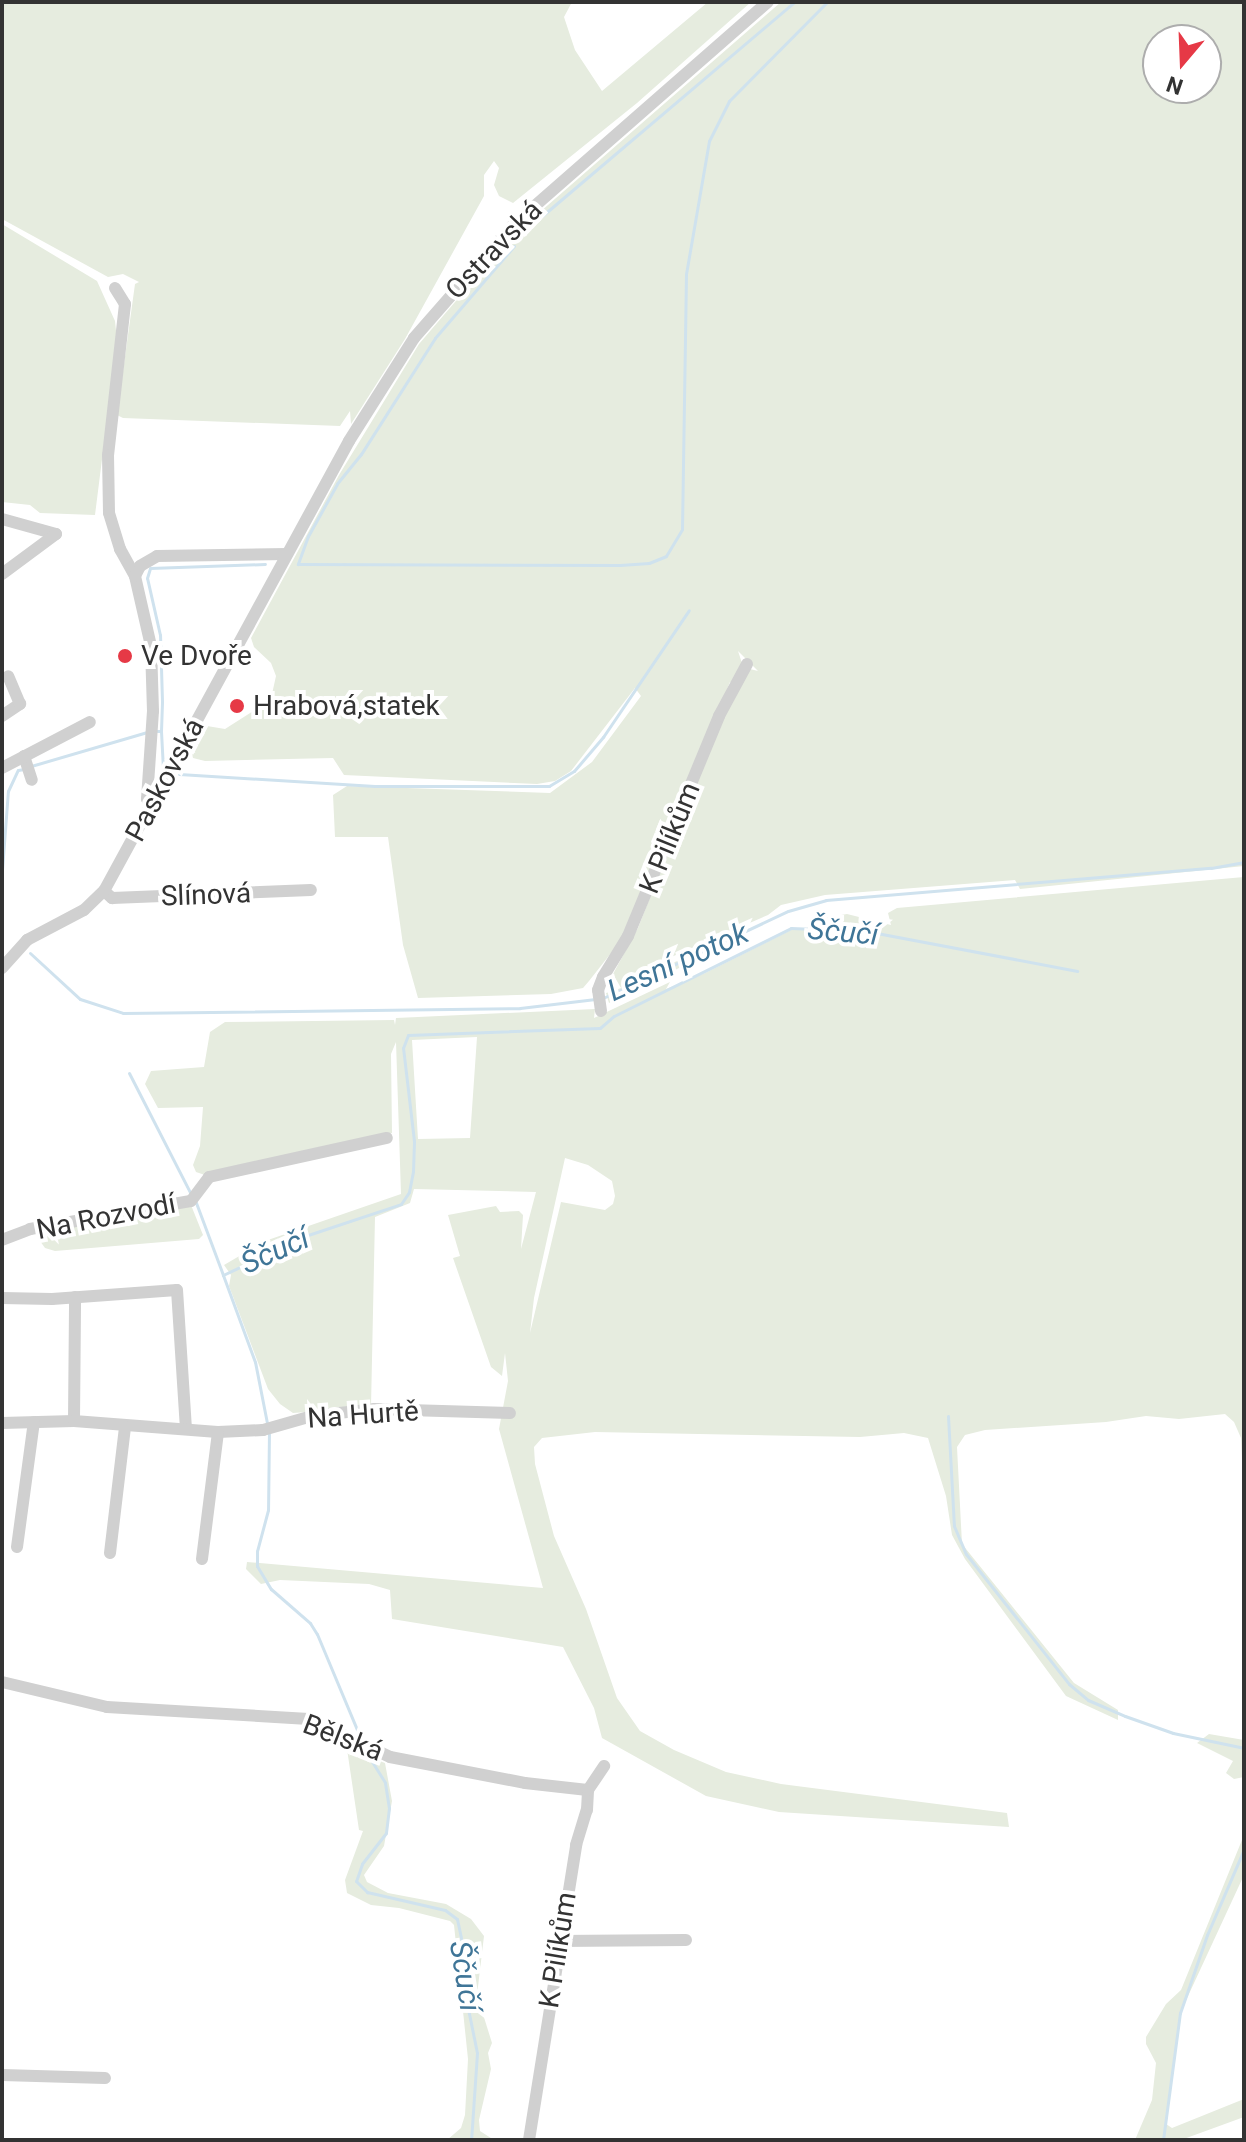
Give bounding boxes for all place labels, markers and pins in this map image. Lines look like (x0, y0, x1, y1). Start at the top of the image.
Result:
place label: Ve Dvoře (141, 639, 252, 673)
marker: Ve Dvoře (116, 647, 134, 665)
place label: Hrabová,statek (253, 689, 440, 723)
marker: Hrabová,statek (228, 697, 246, 715)

